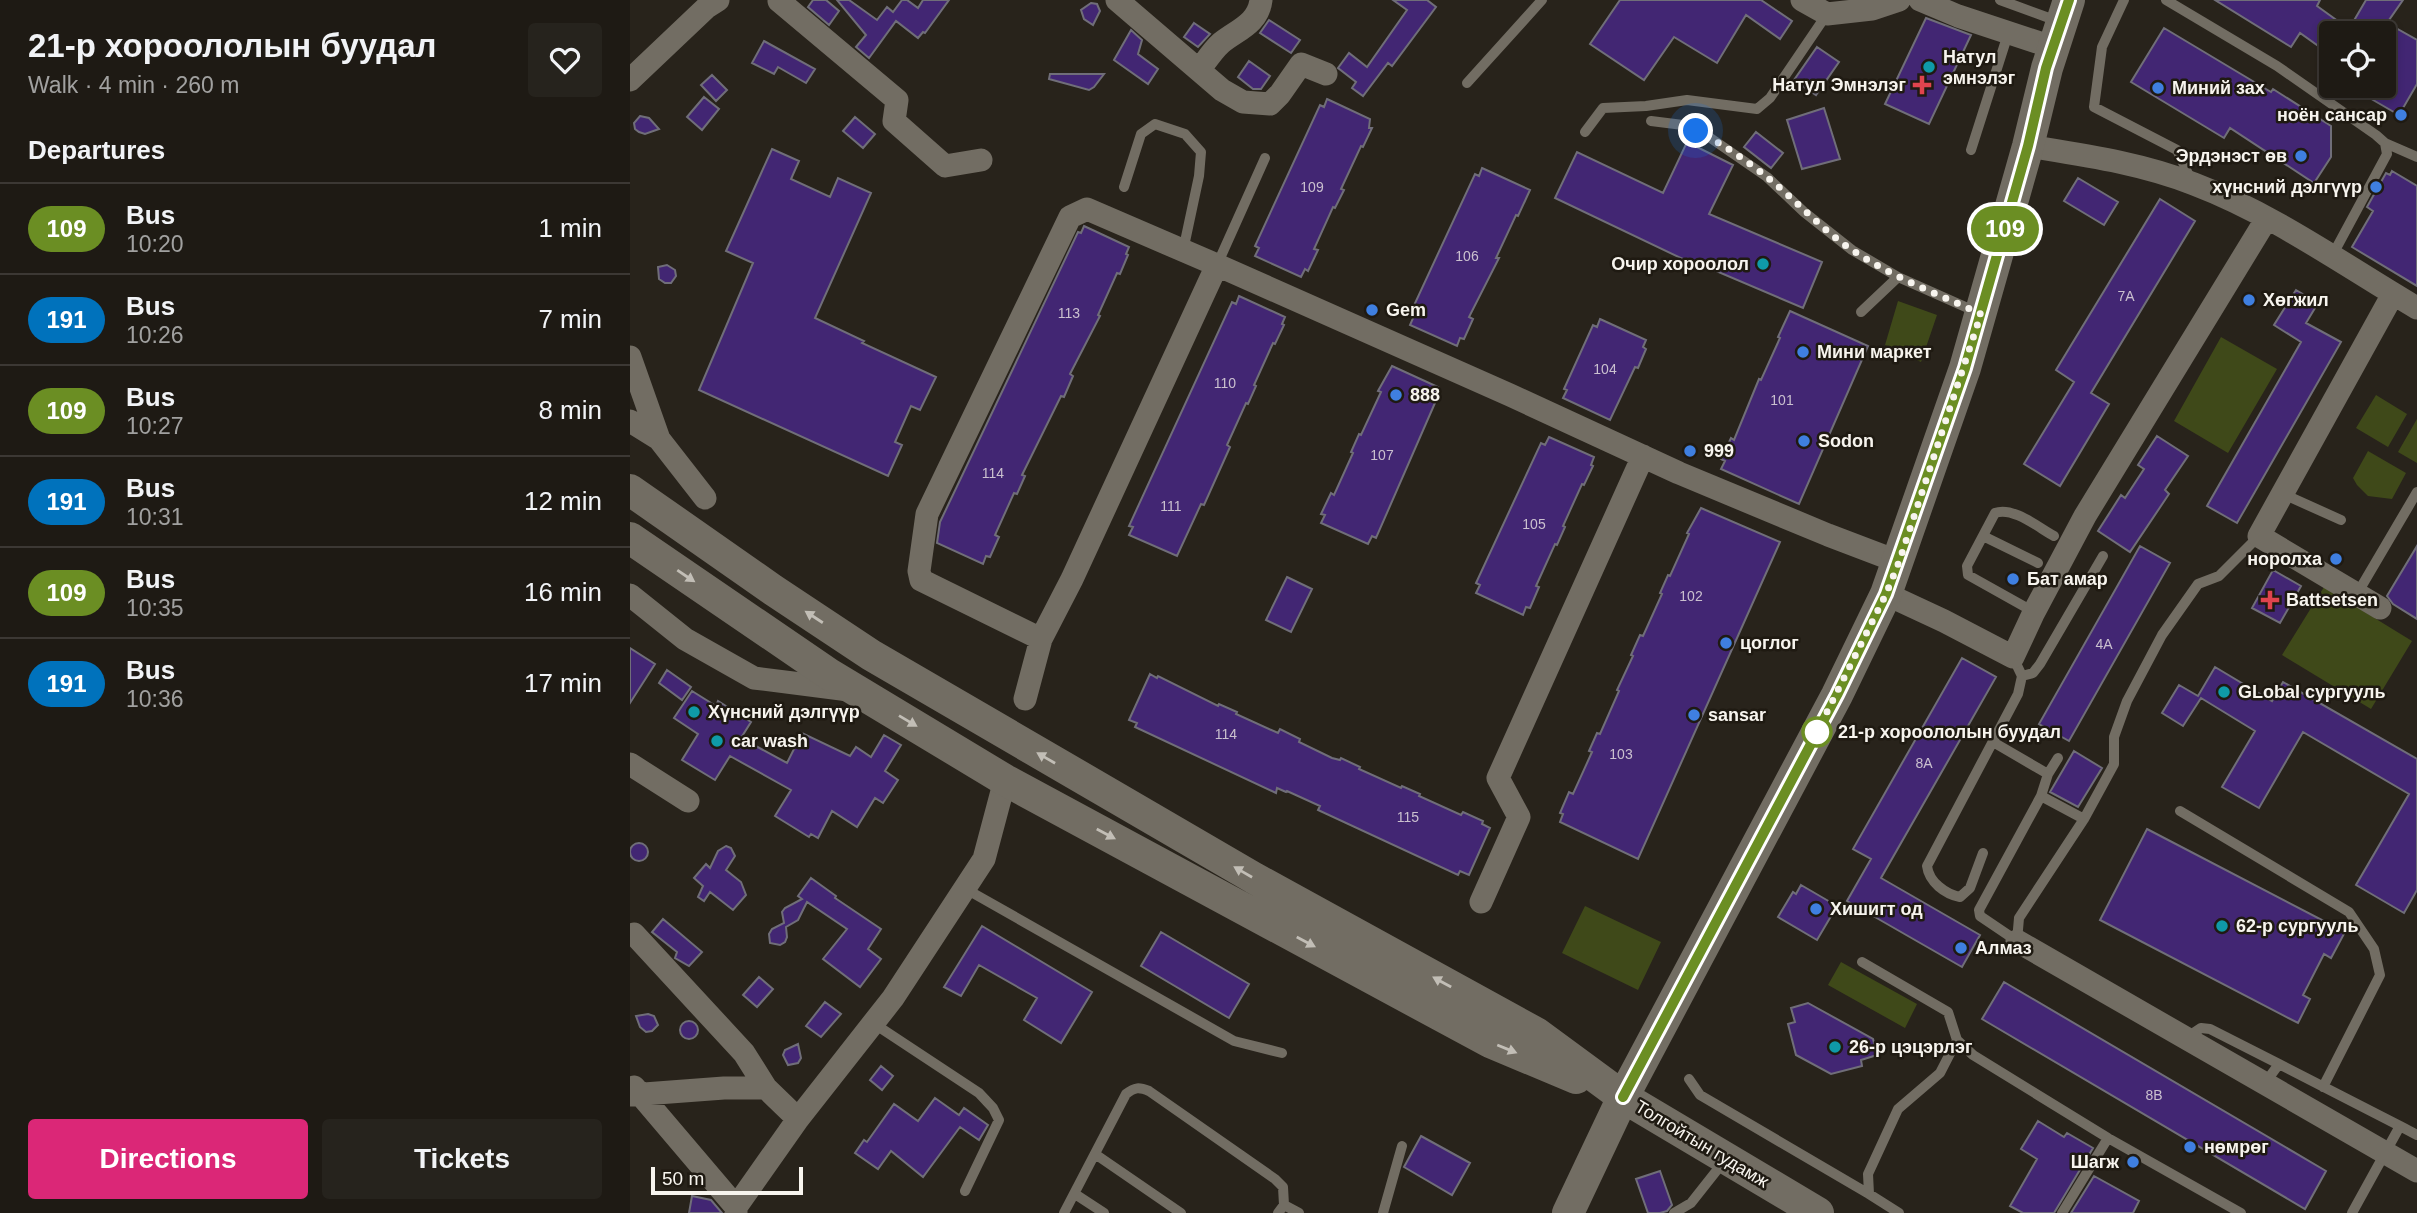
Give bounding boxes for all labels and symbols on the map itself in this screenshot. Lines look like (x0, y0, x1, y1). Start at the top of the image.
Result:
place label: Натул эмнэлэг (1943, 47, 2016, 88)
marker: Натул эмнэлэг (1921, 59, 1937, 75)
place label: Натул Эмнэлэг (1772, 75, 1906, 95)
marker: Натул Эмнэлэг (1912, 75, 1932, 95)
place label: Миний зах (2172, 78, 2265, 98)
marker: Миний зах (2150, 80, 2166, 96)
place label: ноён сансар (2277, 105, 2387, 125)
marker: ноён сансар (2393, 107, 2409, 123)
your location (1678, 113, 1713, 148)
place label: Эрдэнэст өв (2176, 146, 2287, 166)
marker: Эрдэнэст өв (2293, 148, 2309, 164)
place label: хүнсний дэлгүүр (2212, 177, 2362, 197)
house number: 109 (1300, 179, 1324, 195)
marker: хүнсний дэлгүүр (2368, 179, 2384, 195)
line badge: 109 (1965, 206, 2045, 252)
house number: 106 (1455, 248, 1479, 264)
place label: Очир хороолол (1611, 254, 1749, 274)
marker: Очир хороолол (1755, 256, 1771, 272)
house number: 7А (2117, 288, 2135, 304)
place label: Хөгжил (2263, 290, 2329, 310)
marker: Хөгжил (2241, 292, 2257, 308)
place label: Gem (1386, 300, 1426, 320)
marker: Gem (1364, 302, 1380, 318)
house number: 113 (1058, 305, 1080, 321)
place label: Мини маркет (1817, 342, 1932, 362)
marker: Мини маркет (1795, 344, 1811, 360)
house number: 104 (1593, 361, 1617, 377)
house number: 110 (1214, 375, 1236, 391)
place label: 888 (1410, 385, 1440, 405)
marker: 888 (1388, 387, 1404, 403)
house number: 101 (1770, 392, 1794, 408)
place label: Sodon (1818, 431, 1874, 451)
marker: Sodon (1796, 433, 1812, 449)
place label: 999 (1704, 441, 1734, 461)
marker: 999 (1682, 443, 1698, 459)
house number: 107 (1370, 447, 1394, 463)
house number: 114 (982, 465, 1004, 481)
house number: 111 (1160, 498, 1182, 514)
house number: 105 (1522, 516, 1546, 532)
place label: норолха (2247, 549, 2323, 569)
marker: норолха (2328, 551, 2344, 567)
one-way arrow (677, 569, 695, 583)
place label: Бат амар (2027, 569, 2108, 589)
marker: Бат амар (2005, 571, 2021, 587)
house number: 102 (1679, 588, 1703, 604)
marker: Battsetsen (2260, 590, 2280, 610)
place label: Battsetsen (2286, 590, 2378, 610)
one-way arrow (805, 611, 824, 624)
place label: цоглог (1740, 633, 1799, 653)
marker: цоглог (1718, 635, 1734, 651)
house number: 4А (2095, 636, 2113, 652)
place label: GLobal сургууль (2238, 682, 2386, 702)
marker: GLobal сургууль (2216, 684, 2232, 700)
place label: Хүнсний дэлгүүр (708, 702, 860, 722)
marker: Хүнсний дэлгүүр (686, 704, 702, 720)
place label: sansar (1708, 705, 1766, 725)
marker: sansar (1686, 707, 1702, 723)
one-way arrow (899, 715, 918, 727)
marker: 21-р хороололын буудал (1802, 717, 1832, 747)
place label: 21-р хороололын буудал (1838, 722, 2061, 742)
house number: 114 (1215, 726, 1237, 742)
place label: car wash (731, 731, 808, 751)
marker: car wash (709, 733, 725, 749)
house number: 103 (1609, 746, 1633, 762)
one-way arrow (1037, 751, 1056, 764)
house number: 8А (1915, 755, 1933, 771)
house number: 115 (1397, 809, 1419, 825)
one-way arrow (1096, 828, 1116, 840)
one-way arrow (1233, 866, 1253, 878)
place label: Хишигт од (1830, 899, 1923, 919)
marker: Хишигт од (1808, 901, 1824, 917)
place label: 62-р сургууль (2236, 916, 2359, 936)
marker: 62-р сургууль (2214, 918, 2230, 934)
one-way arrow (1296, 937, 1316, 948)
place label: Алмаз (1975, 938, 2032, 958)
marker: Алмаз (1953, 940, 1969, 956)
one-way arrow (1432, 976, 1452, 987)
place label: 26-р цэцэрлэг (1849, 1037, 1973, 1057)
marker: 26-р цэцэрлэг (1827, 1039, 1843, 1055)
one-way arrow (1496, 1044, 1517, 1055)
house number: 8В (2145, 1087, 2163, 1103)
street label: Толгойтын гудамж (1632, 1096, 1772, 1192)
place label: нөмрөг (2204, 1137, 2269, 1157)
marker: нөмрөг (2182, 1139, 2198, 1155)
place label: Шагж (2071, 1152, 2119, 1172)
marker: Шагж (2125, 1154, 2141, 1170)
scale bar (651, 1164, 803, 1196)

